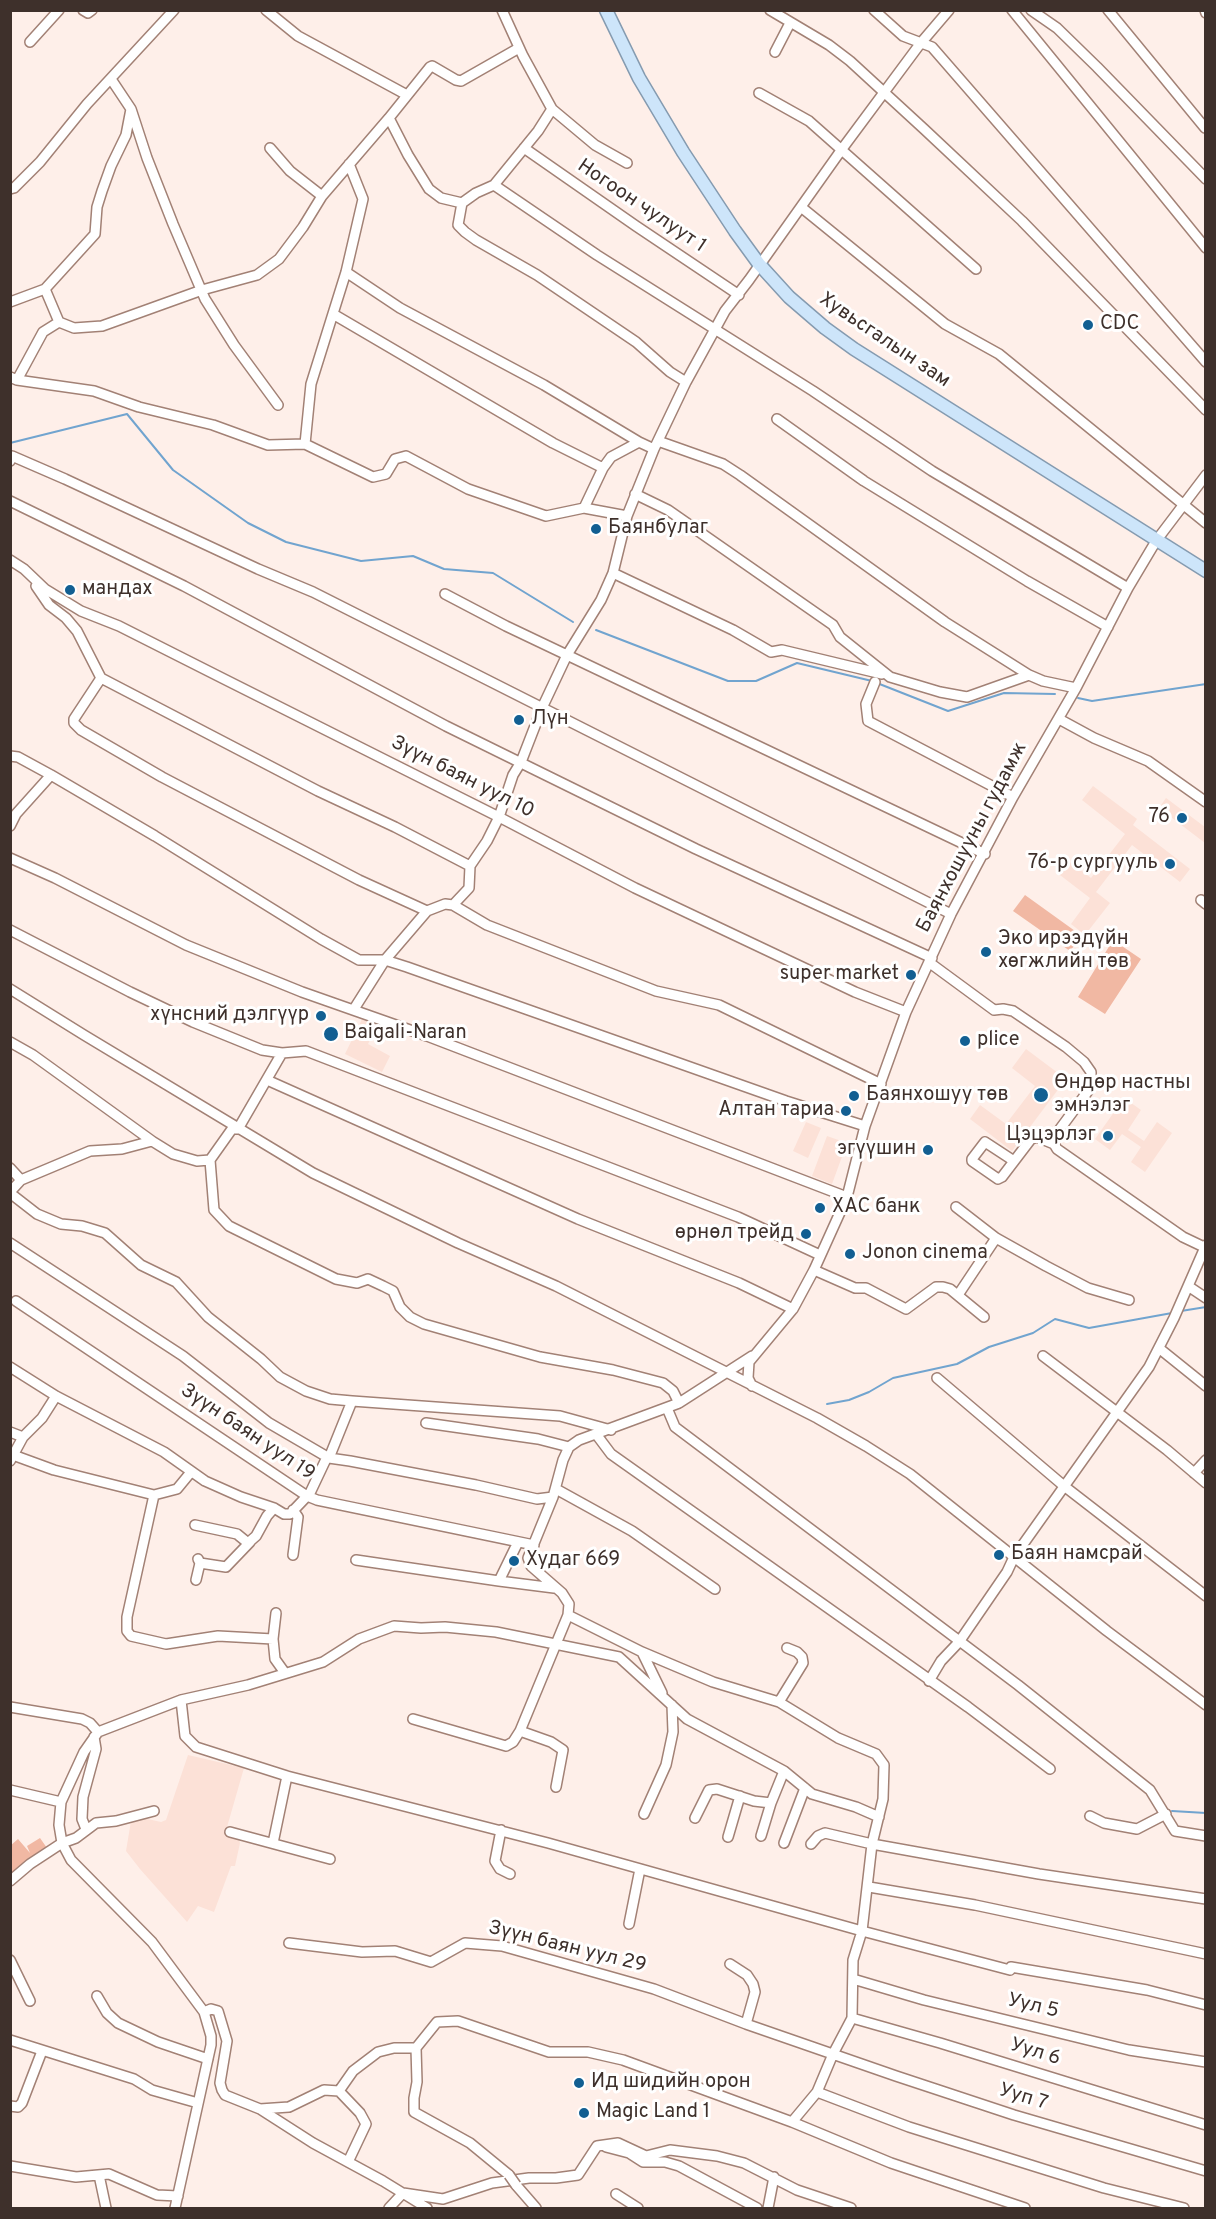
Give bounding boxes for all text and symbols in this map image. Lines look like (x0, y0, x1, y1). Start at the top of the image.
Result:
street label: Ногоон чулуут 1 (572, 155, 710, 259)
street label: Хувьсгалын зам (814, 288, 954, 394)
place label: CDC (1100, 313, 1139, 337)
marker: CDC (1081, 318, 1095, 332)
place label: Баянбулаг (608, 517, 708, 541)
marker: Баянбулаг (589, 522, 603, 536)
place label: мандах (82, 578, 153, 602)
marker: мандах (63, 583, 77, 597)
place label: Лүн (531, 708, 569, 732)
marker: Лүн (512, 713, 526, 727)
street label: Зүүн баян уул 10 (386, 731, 538, 825)
street label: Баянхошууны гудамж (913, 739, 1033, 937)
place label: 76 (1149, 806, 1170, 830)
marker: 76 (1175, 811, 1189, 825)
place label: 76-р сургууль (1028, 852, 1158, 876)
marker: 76-р сургууль (1163, 857, 1177, 871)
place label: Эко ирээдүйн хөгжлийн төв (998, 928, 1129, 975)
marker: Эко ирээдүйн хөгжлийн төв (979, 945, 993, 959)
place label: super market (780, 963, 899, 987)
marker: super market (904, 968, 918, 982)
place label: хүнсний дэлгүүр (150, 1004, 309, 1028)
marker: хүнсний дэлгүүр (314, 1009, 328, 1023)
place label: Baigali-Naran (344, 1022, 467, 1046)
marker: Baigali-Naran (322, 1025, 340, 1043)
place label: plice (977, 1029, 1020, 1053)
marker: plice (958, 1034, 972, 1048)
place label: Өндөр настны эмнэлэг (1054, 1072, 1191, 1119)
place label: Баянхошуу төв (866, 1084, 1009, 1108)
marker: Өндөр настны эмнэлэг (1032, 1086, 1050, 1104)
marker: Баянхошуу төв (847, 1089, 861, 1103)
place label: Алтан тариа (718, 1099, 834, 1123)
marker: Алтан тариа (839, 1104, 853, 1118)
place label: Цэцэрлэг (1006, 1124, 1096, 1148)
marker: Цэцэрлэг (1101, 1129, 1115, 1143)
place label: эгүүшин (837, 1138, 916, 1162)
marker: эгүүшин (921, 1143, 935, 1157)
place label: ХАС банк (832, 1196, 920, 1220)
marker: ХАС банк (813, 1201, 827, 1215)
place label: өрнөл трейд (675, 1222, 794, 1246)
marker: өрнөл трейд (799, 1227, 813, 1241)
place label: Jonon cinema (862, 1242, 988, 1266)
marker: Jonon cinema (843, 1247, 857, 1261)
street label: Зүүн баян уул 19 (175, 1379, 319, 1487)
place label: Баян намсрай (1011, 1543, 1143, 1567)
marker: Баян намсрай (992, 1548, 1006, 1562)
place label: Худаг 669 (526, 1549, 620, 1573)
marker: Худаг 669 (507, 1554, 521, 1568)
street label: Зүүн баян уул 29 (486, 1917, 648, 1979)
street label: Уул 5 (1005, 1989, 1061, 2025)
street label: Уул 6 (1007, 2034, 1063, 2072)
place label: Ид шидийн орон (591, 2071, 751, 2095)
marker: Ид шидийн орон (572, 2076, 586, 2090)
street label: Ууп 7 (996, 2079, 1050, 2117)
place label: Magic Land 1 (596, 2101, 710, 2125)
marker: Magic Land 1 (577, 2106, 591, 2120)

